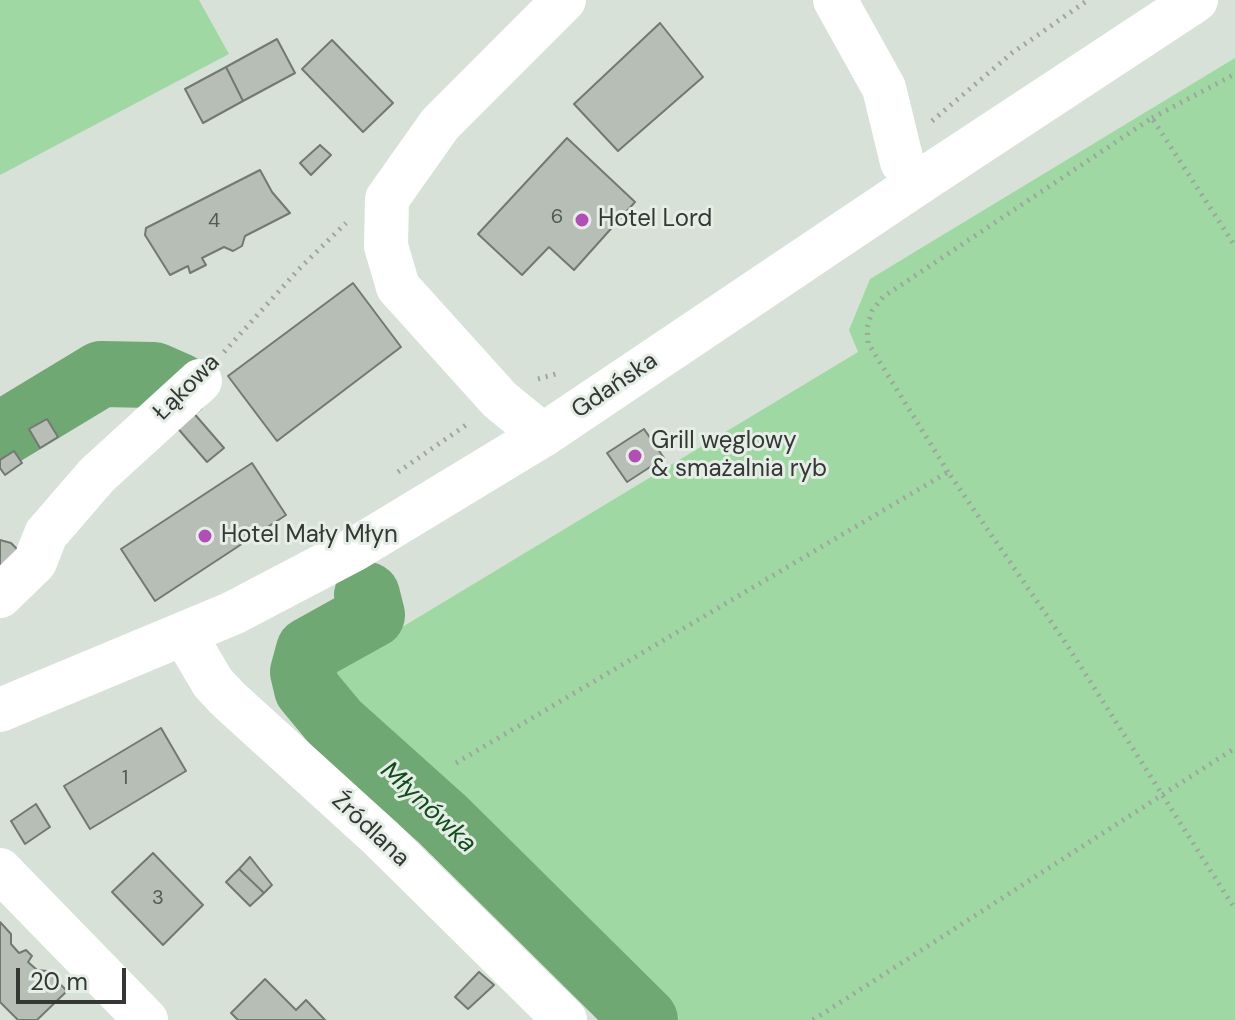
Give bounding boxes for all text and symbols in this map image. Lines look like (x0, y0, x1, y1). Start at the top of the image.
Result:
house number: 6 (551, 206, 563, 230)
place label: Hotel Lord (598, 206, 712, 234)
house number: 4 (208, 210, 220, 234)
marker: Hotel Lord (573, 211, 591, 229)
street label: Gdańska (567, 347, 663, 425)
street label: Łąkowa (148, 349, 226, 427)
place label: Grill węglowy & smażalnia ryb (651, 428, 827, 484)
marker: Grill węglowy & smażalnia ryb (626, 447, 644, 465)
place label: Hotel Mały Młyn (221, 522, 398, 550)
marker: Hotel Mały Młyn (196, 527, 214, 545)
water label: Młynówka (374, 756, 482, 860)
house number: 1 (122, 767, 128, 791)
street label: Źródlana (325, 787, 415, 873)
house number: 3 (152, 887, 164, 911)
scale bar (20, 952, 130, 1002)
text: 20 m (30, 966, 88, 997)

